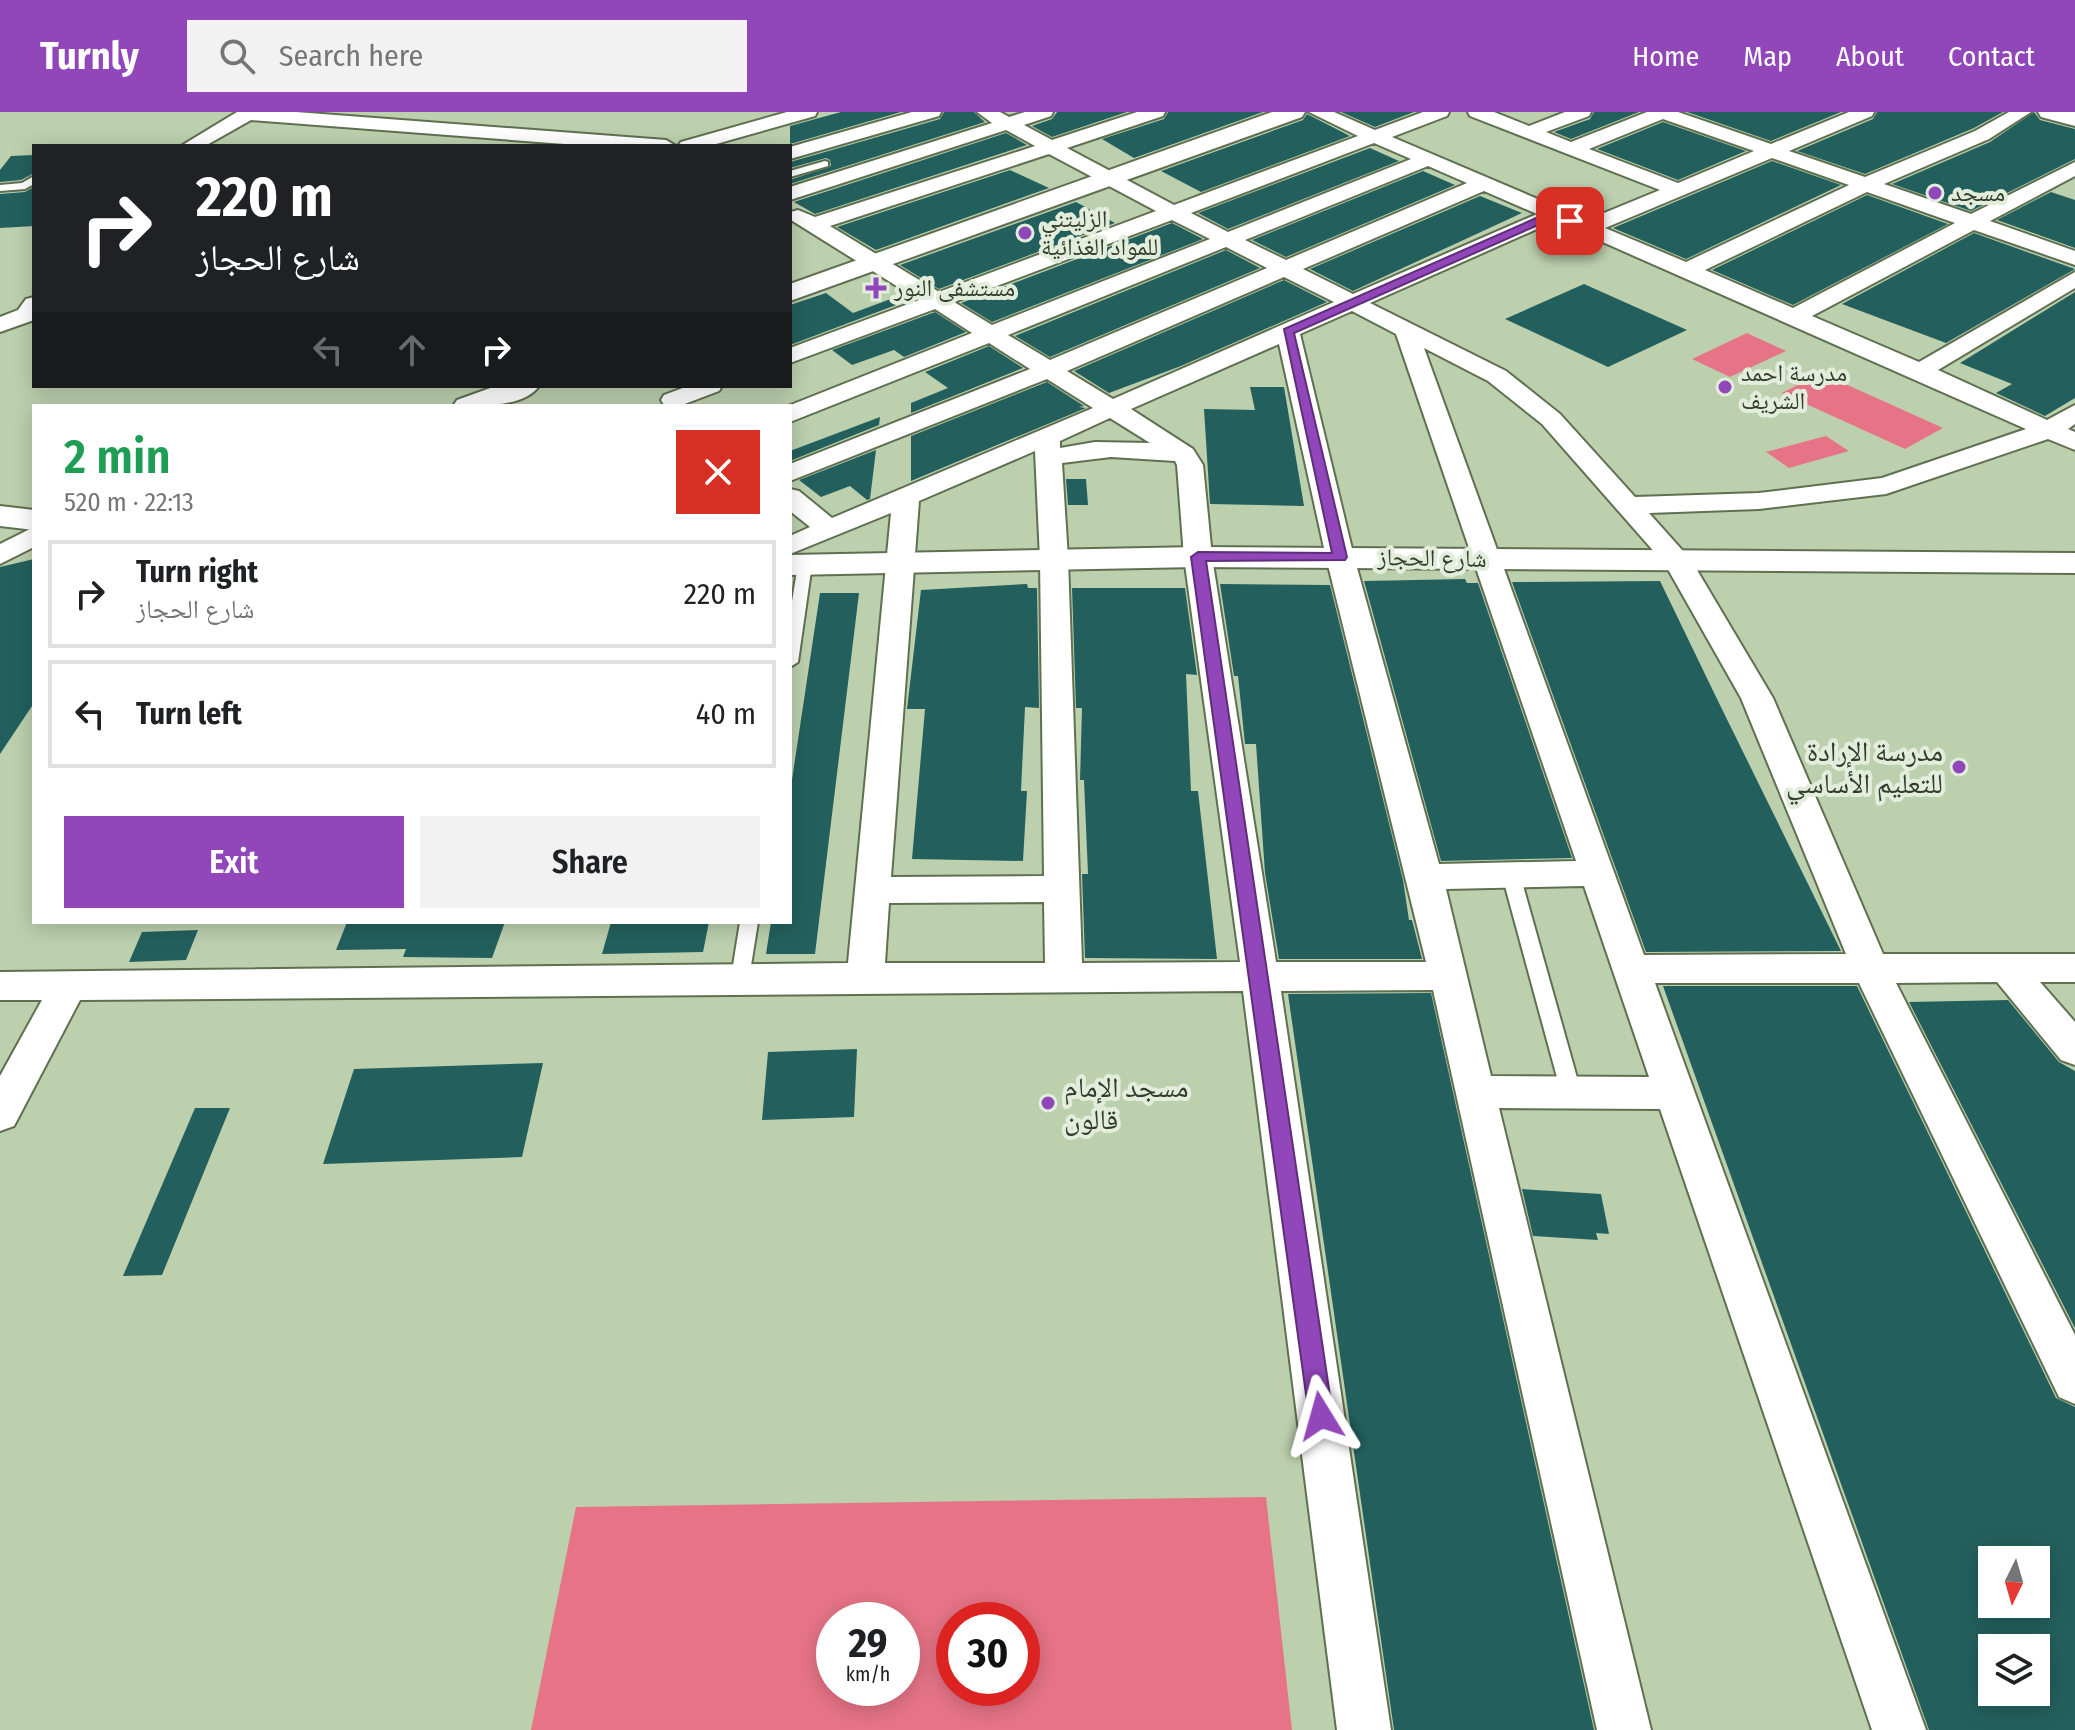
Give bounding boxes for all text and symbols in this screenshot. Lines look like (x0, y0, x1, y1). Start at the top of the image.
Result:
search box (187, 20, 747, 92)
text: Turnly (40, 33, 139, 79)
icon: search (215, 34, 259, 78)
text: Search here (279, 38, 423, 74)
text: Home (1632, 40, 1699, 73)
text: Map (1743, 40, 1792, 73)
text: About (1836, 40, 1904, 73)
text: Contact (1948, 40, 2035, 73)
text: 220 m (196, 164, 333, 231)
icon: right (64, 176, 168, 280)
place label: مسجد (1951, 179, 2005, 207)
marker: مسجد (1926, 184, 1944, 202)
pin (1536, 187, 1604, 255)
icon: arrive (1548, 199, 1592, 243)
place label: الزليتني للمواد الغذائية (1041, 205, 1158, 261)
marker: الزليتني للمواد الغذائية (1016, 224, 1034, 242)
text: شارع الحجاز (196, 236, 360, 280)
place label: مستشفى النور (893, 274, 1015, 302)
marker: مستشفى النور (865, 277, 887, 299)
icon: left (306, 328, 350, 372)
icon: ahead (390, 328, 434, 372)
icon: right (474, 328, 518, 372)
place label: مدرسة احمد الشريف (1741, 359, 1847, 415)
marker: مدرسة احمد الشريف (1716, 378, 1734, 396)
text: 2 min (64, 428, 171, 486)
button: close (676, 430, 760, 514)
text: 520 m · 22:13 (64, 487, 194, 518)
street label: شارع الحجاز (1376, 543, 1487, 574)
text: Turn right (136, 554, 258, 590)
icon: right (68, 572, 112, 616)
text: 220 m (684, 576, 756, 612)
text: شارع الحجاز (136, 594, 254, 625)
icon: left (68, 692, 112, 736)
text: Turn left (136, 696, 242, 732)
text: 40 m (696, 696, 756, 732)
place label: مدرسة الإرادة للتعليم الأساسي (1786, 735, 1943, 806)
marker: مدرسة الإرادة للتعليم الأساسي (1950, 758, 1968, 776)
button: Exit (64, 816, 404, 908)
button: Share (420, 816, 760, 908)
place label: مسجد الإمام قالون (1064, 1071, 1189, 1136)
marker: مسجد الإمام قالون (1039, 1094, 1057, 1112)
position arrow (1279, 1374, 1363, 1458)
north arrow (1978, 1546, 2050, 1618)
map controls (1978, 1546, 2050, 1706)
speed limit sign: 30 (936, 1602, 1040, 1706)
text: 29 (848, 1620, 887, 1668)
button: layers (1978, 1634, 2050, 1706)
text: km/h (846, 1662, 890, 1686)

